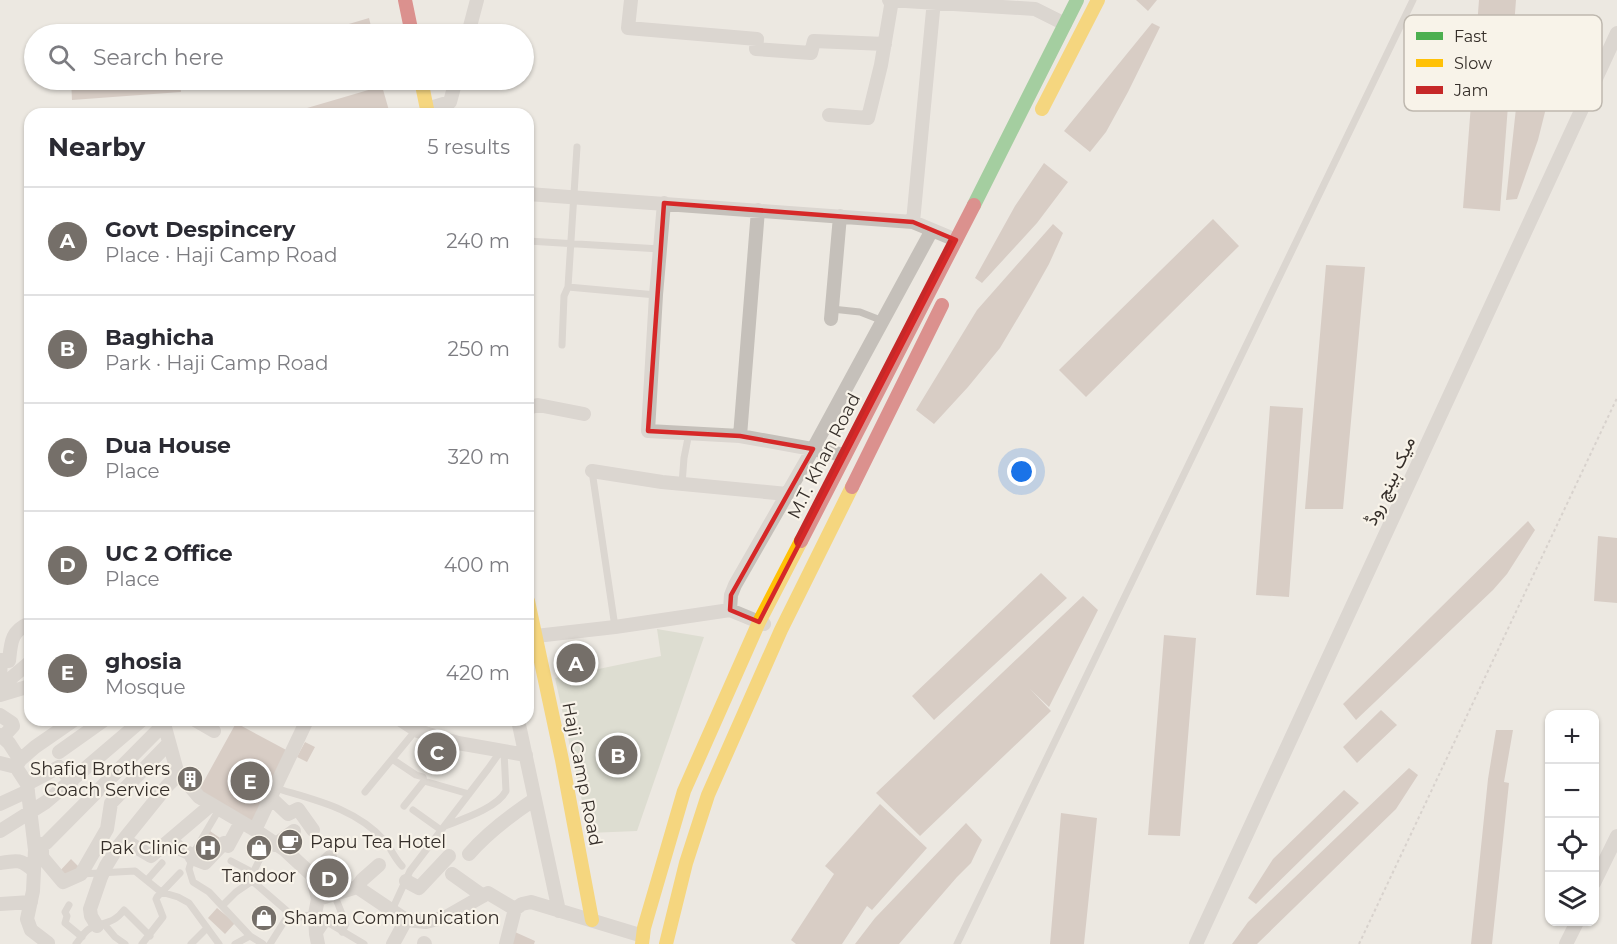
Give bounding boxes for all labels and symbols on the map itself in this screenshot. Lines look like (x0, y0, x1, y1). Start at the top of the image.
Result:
legend (1404, 15, 1602, 111)
text: Fast (1454, 27, 1488, 46)
text: Slow (1454, 54, 1492, 73)
text: Jam (1453, 81, 1488, 100)
street label: M.T. Khan Road (783, 389, 865, 523)
street label: میک ہینچ روڈ (1360, 433, 1421, 529)
your location (1007, 457, 1036, 486)
pin: A (556, 640, 596, 686)
street label: Haji Camp Road (557, 700, 607, 848)
pin: C (418, 730, 456, 774)
pin: B (598, 732, 638, 777)
place label: Shafiq Brothers Coach Service (30, 758, 170, 801)
pin: E (230, 758, 270, 804)
building icon: Shafiq Brothers Coach Service (175, 764, 205, 794)
cafe icon: Papu Tea Hotel (275, 827, 305, 857)
place label: Papu Tea Hotel (310, 831, 446, 853)
hospital icon: Pak Clinic (193, 833, 223, 863)
shop icon: Tandoor (244, 833, 274, 863)
place label: Pak Clinic (100, 837, 188, 859)
pin: D (310, 856, 348, 900)
place label: Tandoor (222, 865, 296, 887)
shop icon: Shama Communication (249, 903, 279, 933)
place label: Shama Communication (284, 907, 500, 929)

